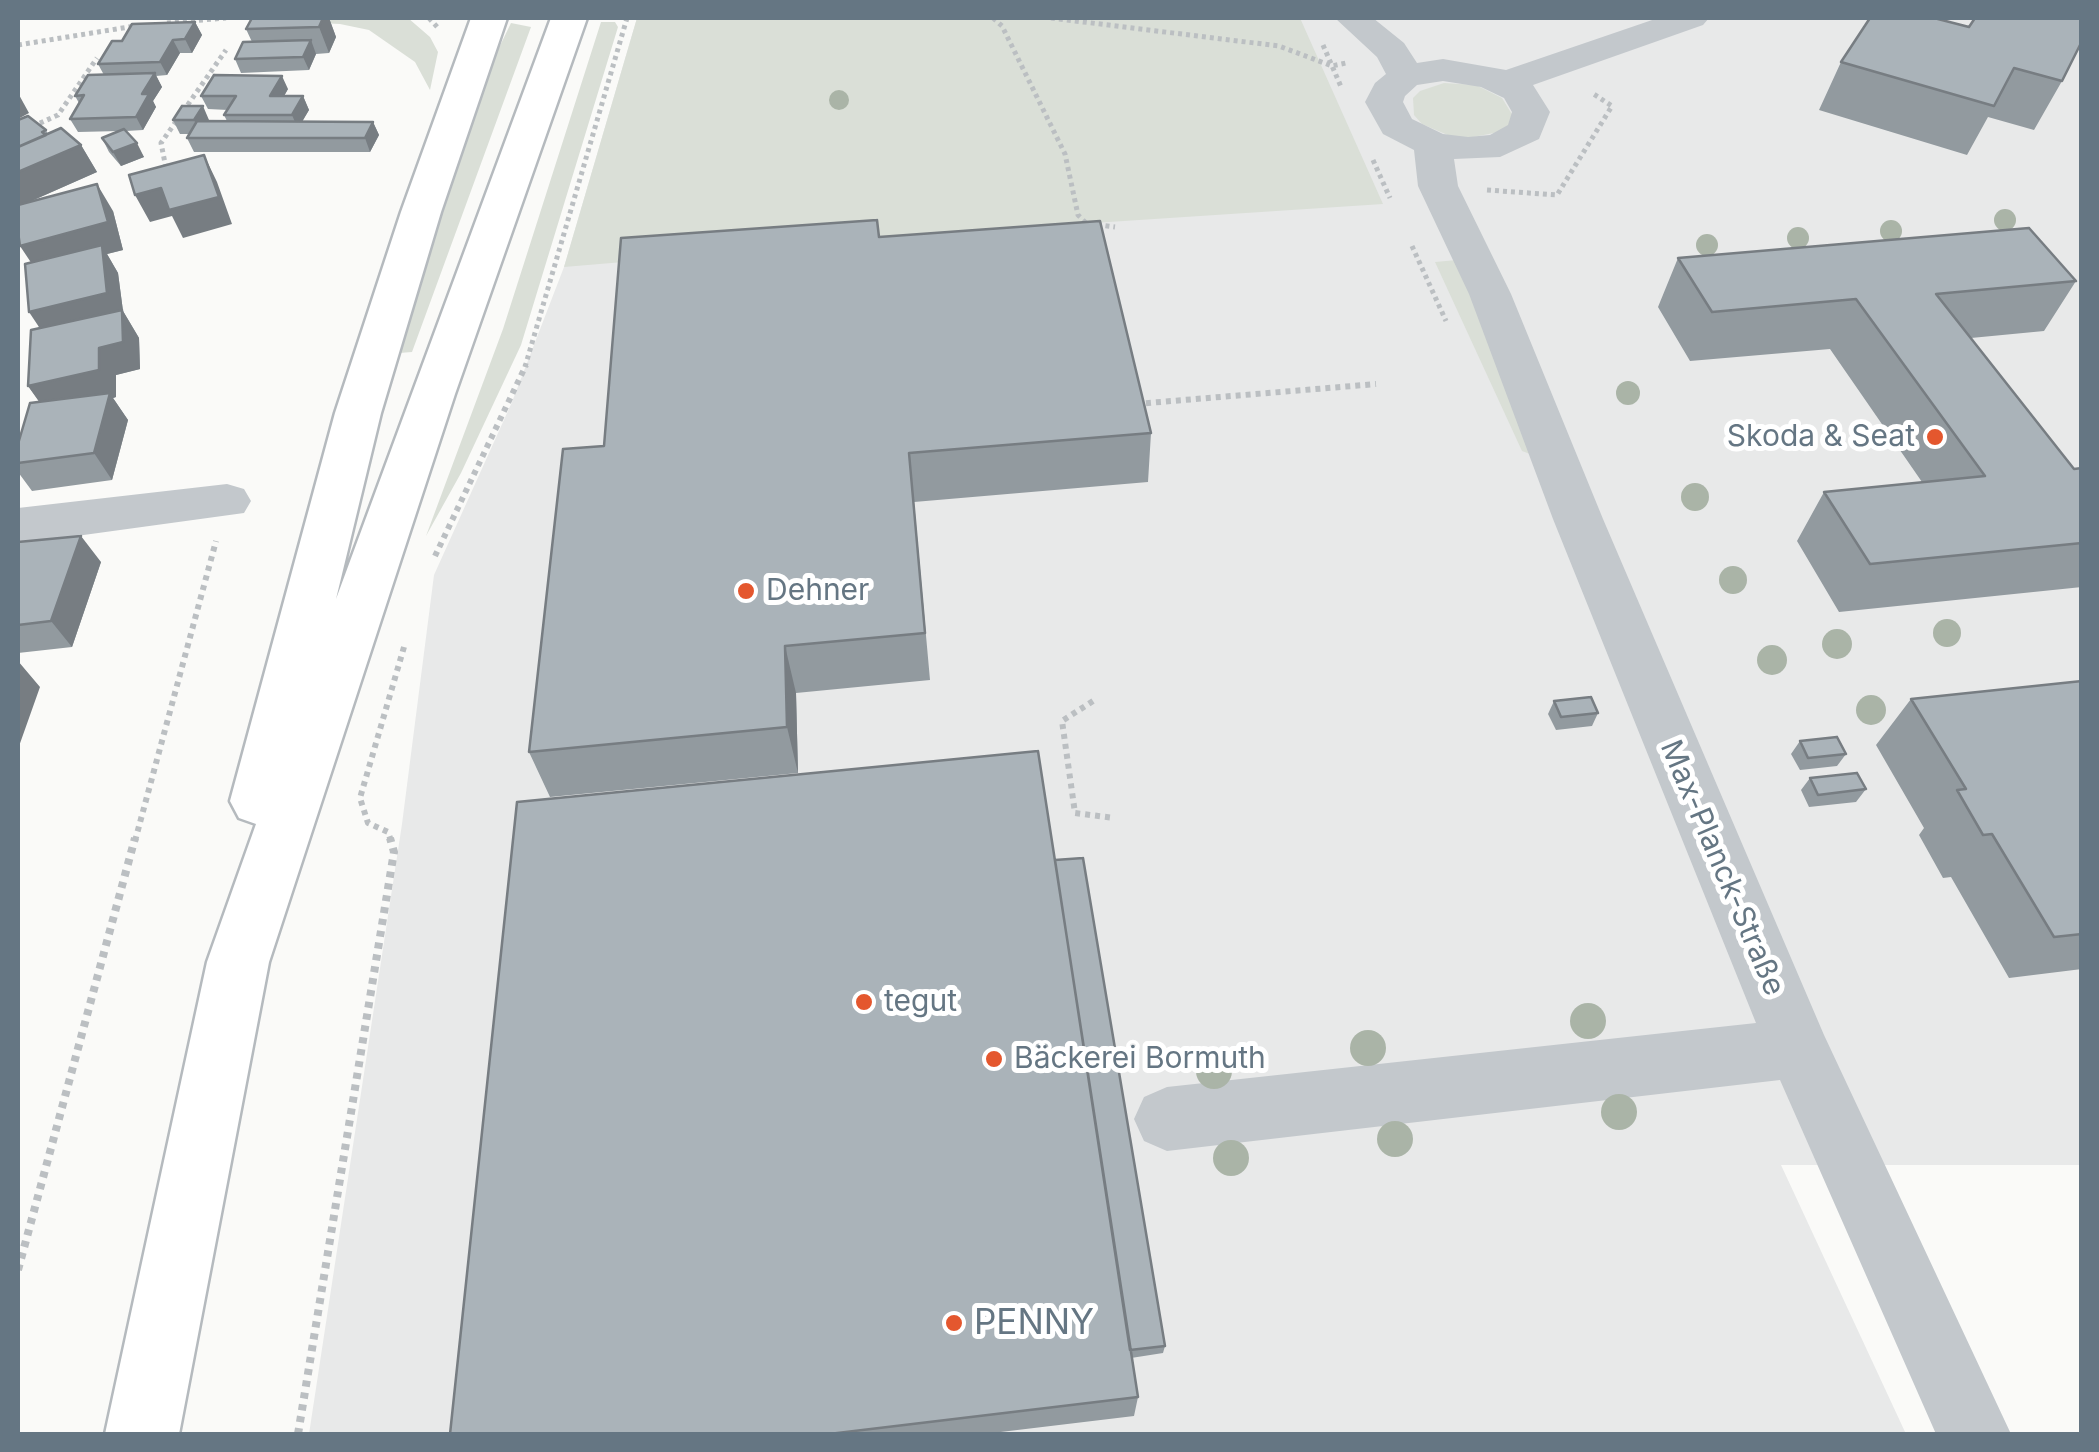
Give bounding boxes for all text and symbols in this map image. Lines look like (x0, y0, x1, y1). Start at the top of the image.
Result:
place label: Skoda & Seat (1727, 419, 1915, 455)
marker: Skoda & Seat (1924, 426, 1946, 448)
place label: Dehner (766, 573, 869, 609)
marker: Dehner (735, 580, 757, 602)
street label: Max-Planck-Straße (1652, 735, 1792, 1001)
place label: tegut (884, 984, 957, 1020)
marker: tegut (853, 991, 875, 1013)
place label: Bäckerei Bormuth (1014, 1041, 1266, 1077)
marker: Bäckerei Bormuth (983, 1048, 1005, 1070)
place label: PENNY (974, 1302, 1094, 1344)
marker: PENNY (943, 1312, 965, 1334)

